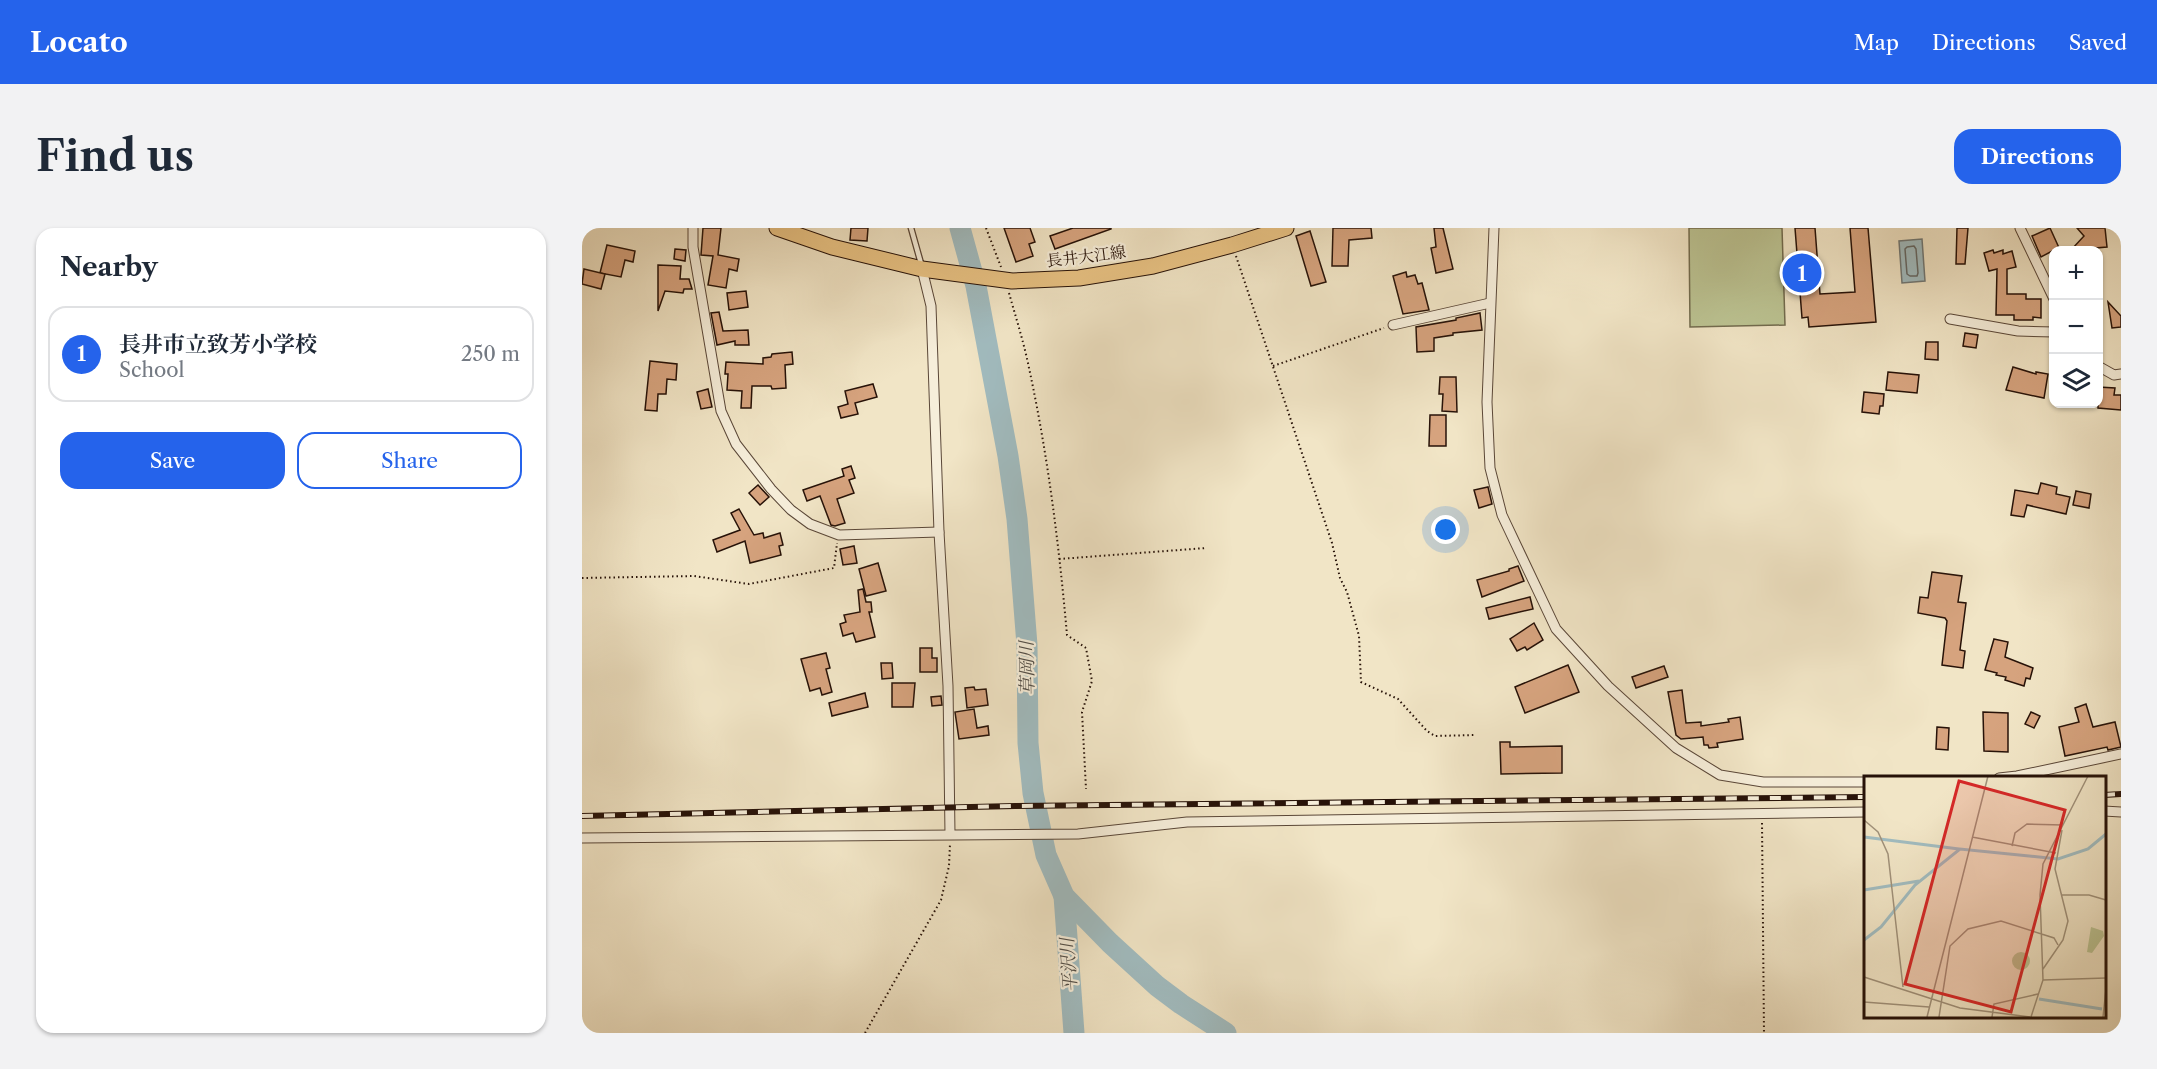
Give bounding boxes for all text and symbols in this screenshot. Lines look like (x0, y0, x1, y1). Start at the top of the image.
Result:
text: Locato (30, 25, 128, 59)
text: Map (1854, 30, 1899, 55)
text: Directions (1932, 30, 2036, 55)
text: Saved (2069, 30, 2127, 55)
button: Directions (1954, 129, 2121, 184)
text: Find us (36, 130, 194, 182)
street label: 長井大江線 (1045, 241, 1127, 271)
map controls (2049, 246, 2103, 408)
button: + (2049, 246, 2103, 300)
pin: 1 (1782, 250, 1822, 296)
text: Nearby (60, 251, 158, 283)
button: − (2049, 300, 2103, 354)
text: 長井市立致芳小学校 (119, 331, 317, 358)
text: 1 (77, 342, 86, 366)
text: 250 m (461, 342, 520, 366)
button: layers (2049, 354, 2103, 408)
text: School (119, 358, 184, 382)
button: Save (60, 432, 285, 489)
button: Share (297, 432, 522, 489)
your location (1431, 515, 1460, 544)
water label: 草岡川 (1015, 639, 1038, 695)
inset map (1864, 776, 2106, 1018)
water label: 平沢川 (1056, 935, 1082, 993)

